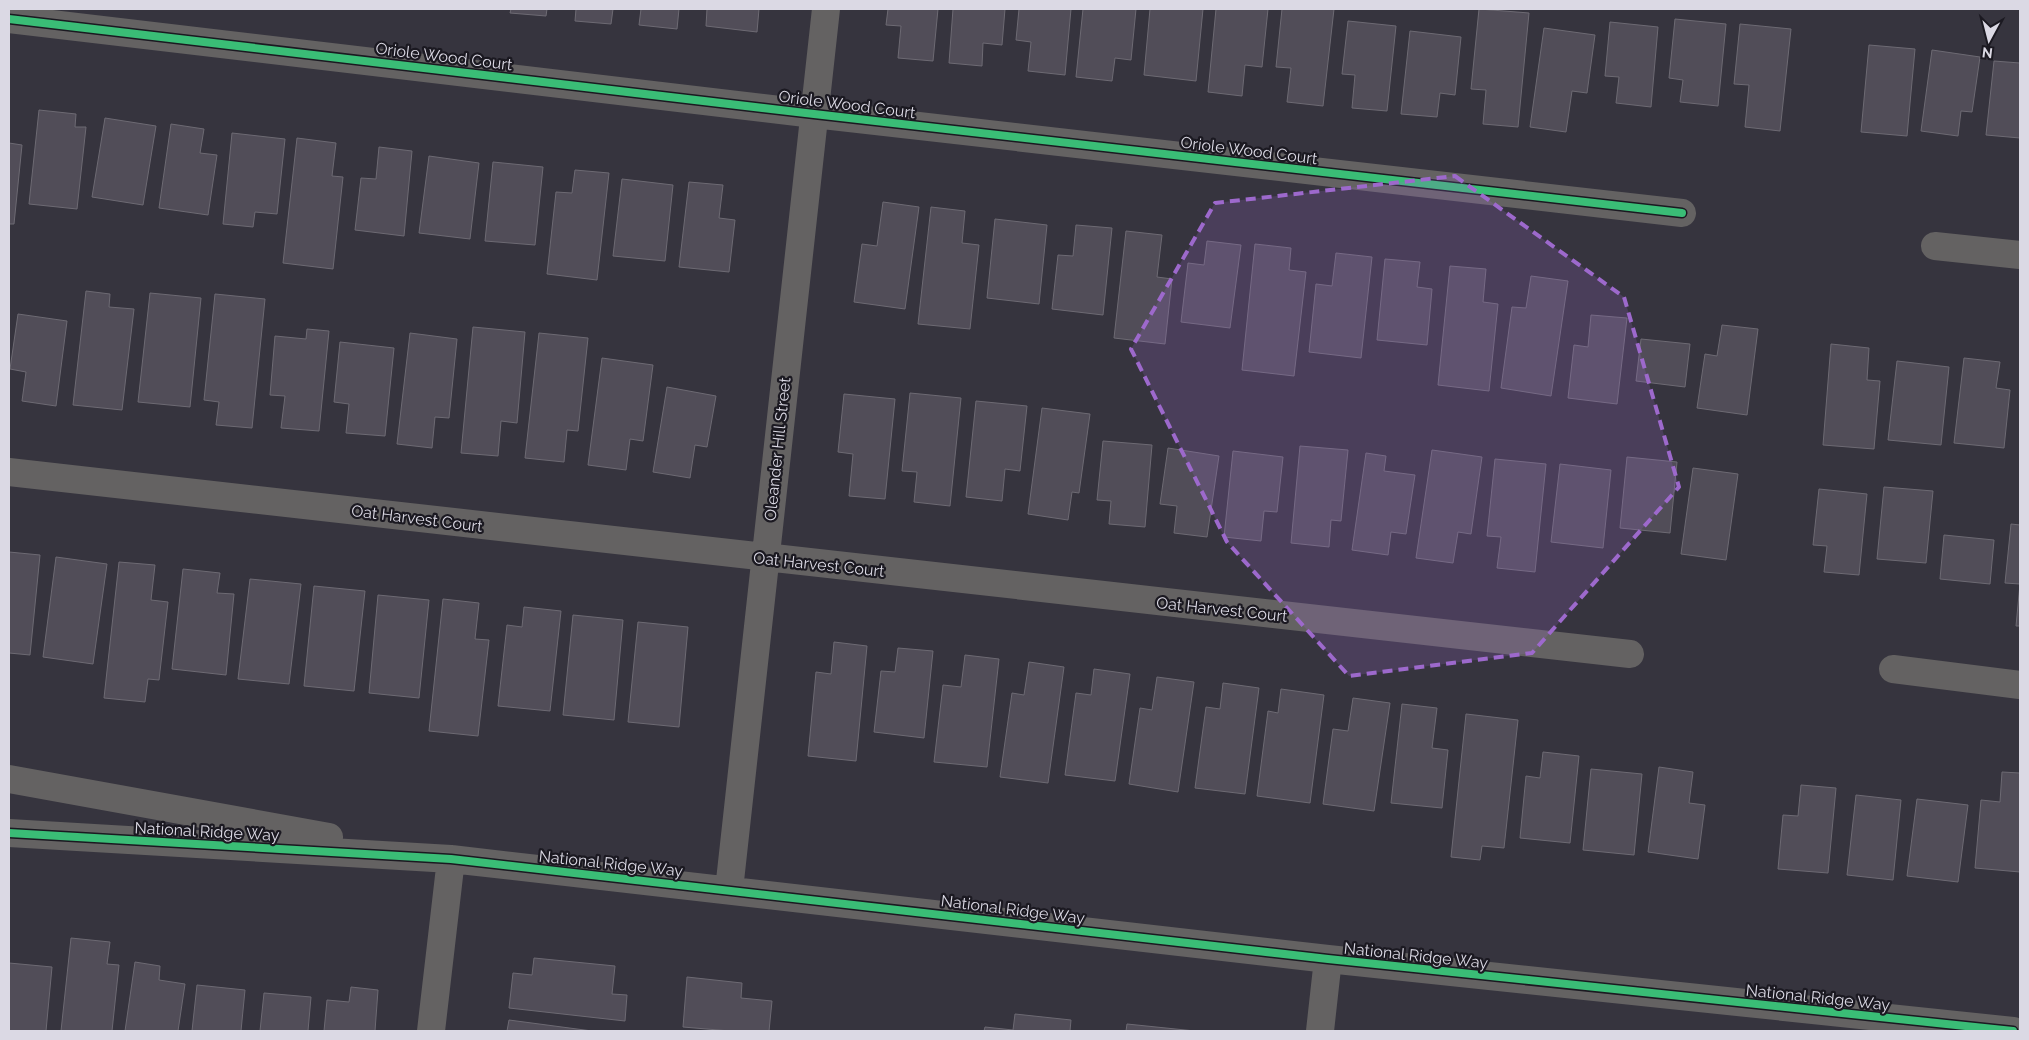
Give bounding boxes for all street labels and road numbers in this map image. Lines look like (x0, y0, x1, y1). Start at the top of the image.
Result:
street label: Oriole Wood Court (375, 39, 514, 74)
street label: Oriole Wood Court (778, 87, 917, 122)
street label: Oriole Wood Court (1180, 133, 1319, 168)
street label: Oleander Hill Street (761, 376, 795, 522)
street label: Oat Harvest Court (350, 501, 484, 536)
street label: Oat Harvest Court (752, 548, 886, 581)
street label: Oat Harvest Court (1155, 593, 1289, 626)
street label: National Ridge Way (134, 818, 280, 845)
street label: National Ridge Way (538, 846, 684, 881)
street label: National Ridge Way (940, 891, 1086, 928)
street label: National Ridge Way (1343, 938, 1489, 973)
street label: National Ridge Way (1745, 980, 1891, 1015)

